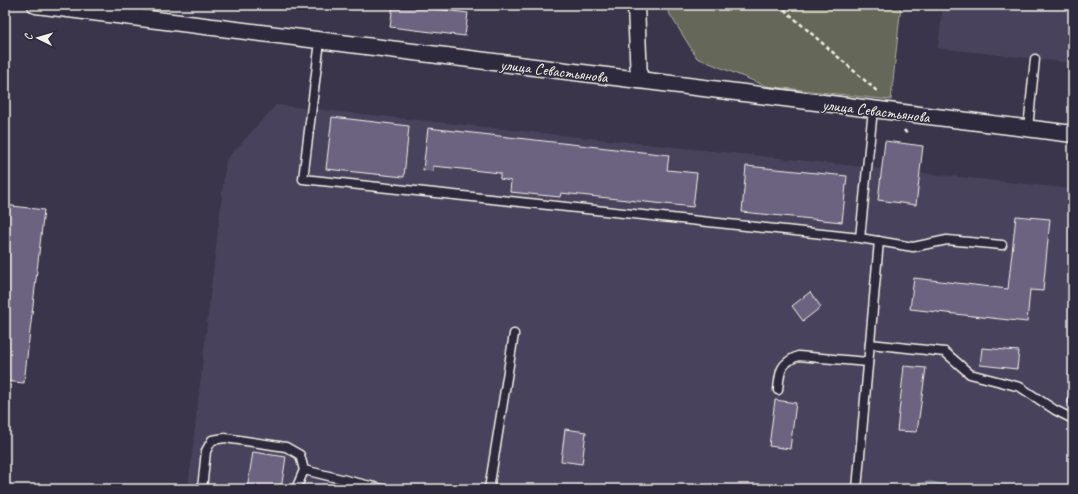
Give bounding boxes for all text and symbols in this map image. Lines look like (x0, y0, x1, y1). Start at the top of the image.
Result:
north arrow (18, 18, 58, 58)
text: С (21, 32, 35, 40)
street label: улица Севастьянова (498, 54, 610, 88)
street label: улица Севастьянова (820, 94, 932, 128)

